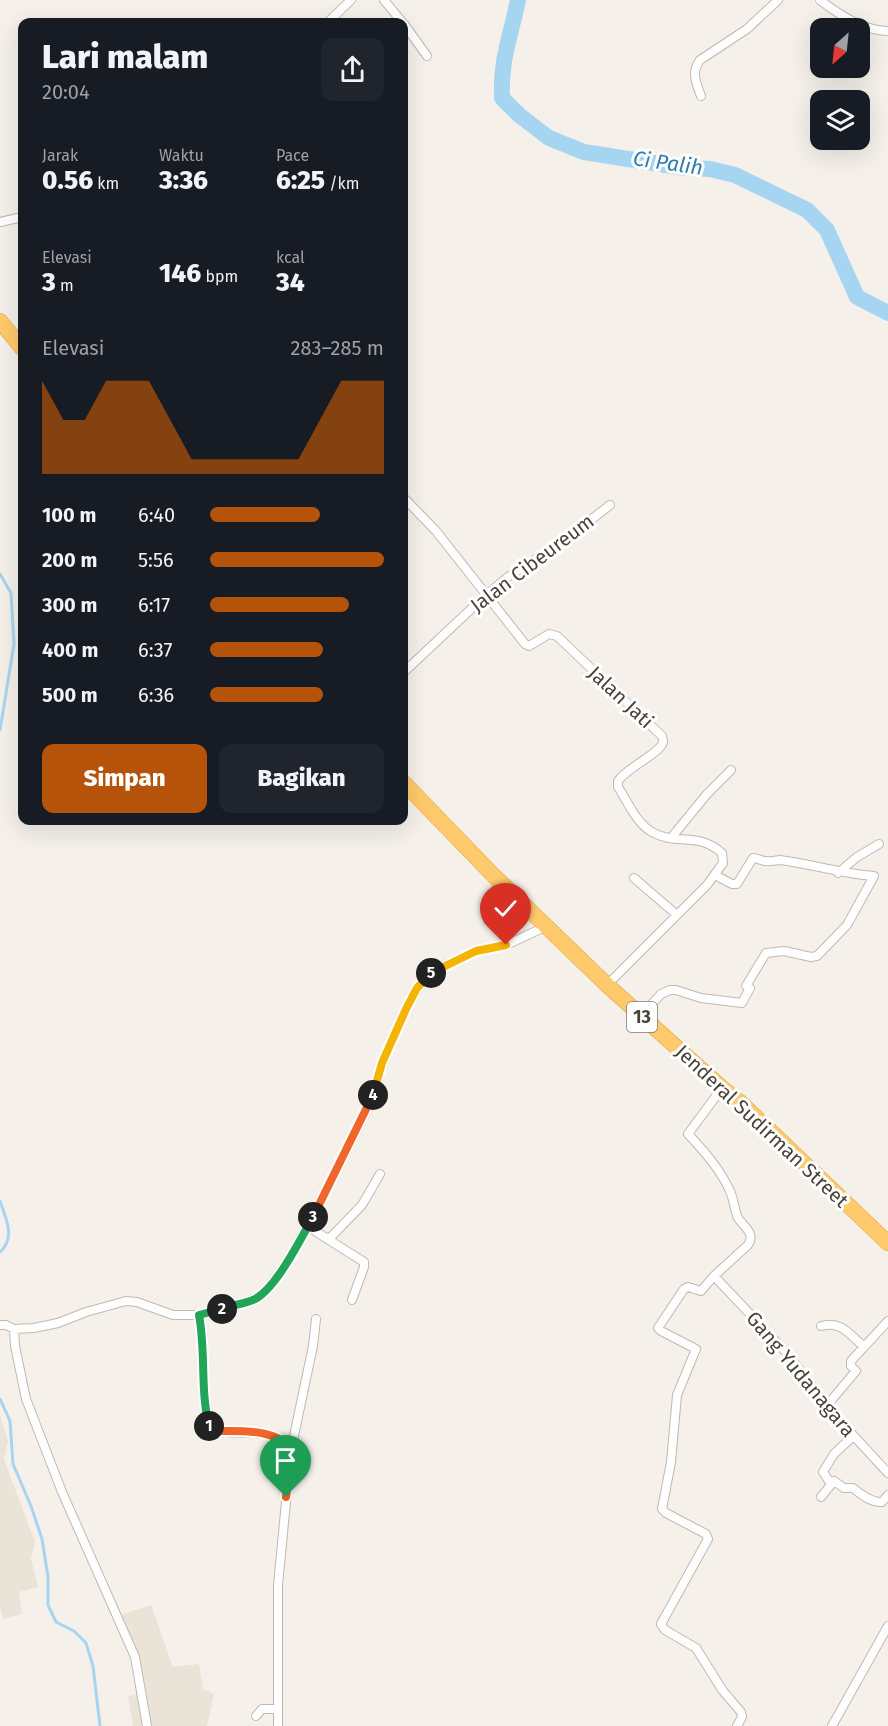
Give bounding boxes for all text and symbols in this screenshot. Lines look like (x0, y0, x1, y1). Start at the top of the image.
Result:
north arrow (810, 18, 870, 78)
map controls (810, 18, 870, 150)
text: Lari malam (42, 37, 208, 77)
button: share (321, 38, 384, 101)
text: 20:04 (42, 80, 90, 104)
button: layers (810, 90, 870, 150)
water label: Ci Palih (631, 145, 705, 181)
text: Jarak (42, 146, 78, 165)
text: Waktu (159, 146, 204, 165)
text: Pace (276, 146, 309, 165)
text: 0.56 (42, 165, 93, 196)
text: 3:36 (159, 165, 208, 196)
text: 6:25 (276, 165, 325, 196)
text: km (93, 174, 119, 193)
text: /km (325, 174, 359, 193)
text: Elevasi (42, 248, 92, 267)
text: kcal (276, 248, 305, 267)
text: 146 (159, 258, 201, 289)
text: 3 (42, 267, 56, 298)
text: bpm (201, 267, 238, 286)
text: 34 (276, 267, 305, 298)
text: m (56, 276, 74, 295)
text: Elevasi (42, 336, 104, 360)
text: 283–285 m (291, 336, 384, 360)
text: 100 m (42, 503, 96, 527)
text: 6:40 (138, 503, 175, 527)
street label: Jalan Cibeureum (465, 509, 599, 617)
text: 200 m (42, 548, 97, 572)
text: 5:56 (138, 548, 174, 572)
text: 300 m (42, 593, 97, 617)
text: 6:17 (138, 593, 170, 617)
text: 400 m (42, 638, 98, 662)
text: 6:37 (138, 638, 172, 662)
street label: Jalan Jati (583, 661, 659, 733)
text: 500 m (42, 683, 98, 707)
text: 6:36 (138, 683, 174, 707)
button: Simpan (42, 744, 207, 813)
button: Bagikan (219, 744, 384, 813)
pin (480, 883, 531, 945)
icon: check (489, 892, 522, 925)
pin: 5 (416, 958, 446, 988)
text: 5 (427, 963, 435, 982)
road number: 13 (627, 1002, 657, 1032)
street label: Jenderal Sudirman Street (671, 1040, 854, 1213)
pin: 4 (358, 1080, 388, 1110)
text: 4 (368, 1085, 378, 1104)
pin: 3 (298, 1202, 328, 1232)
text: 3 (309, 1207, 317, 1226)
pin: 2 (207, 1294, 237, 1324)
text: 2 (218, 1299, 226, 1318)
street label: Gang Yudanagara (741, 1306, 861, 1442)
pin: 1 (194, 1411, 224, 1441)
text: 1 (205, 1416, 213, 1435)
pin (260, 1435, 311, 1497)
icon: arrive (269, 1444, 302, 1477)

